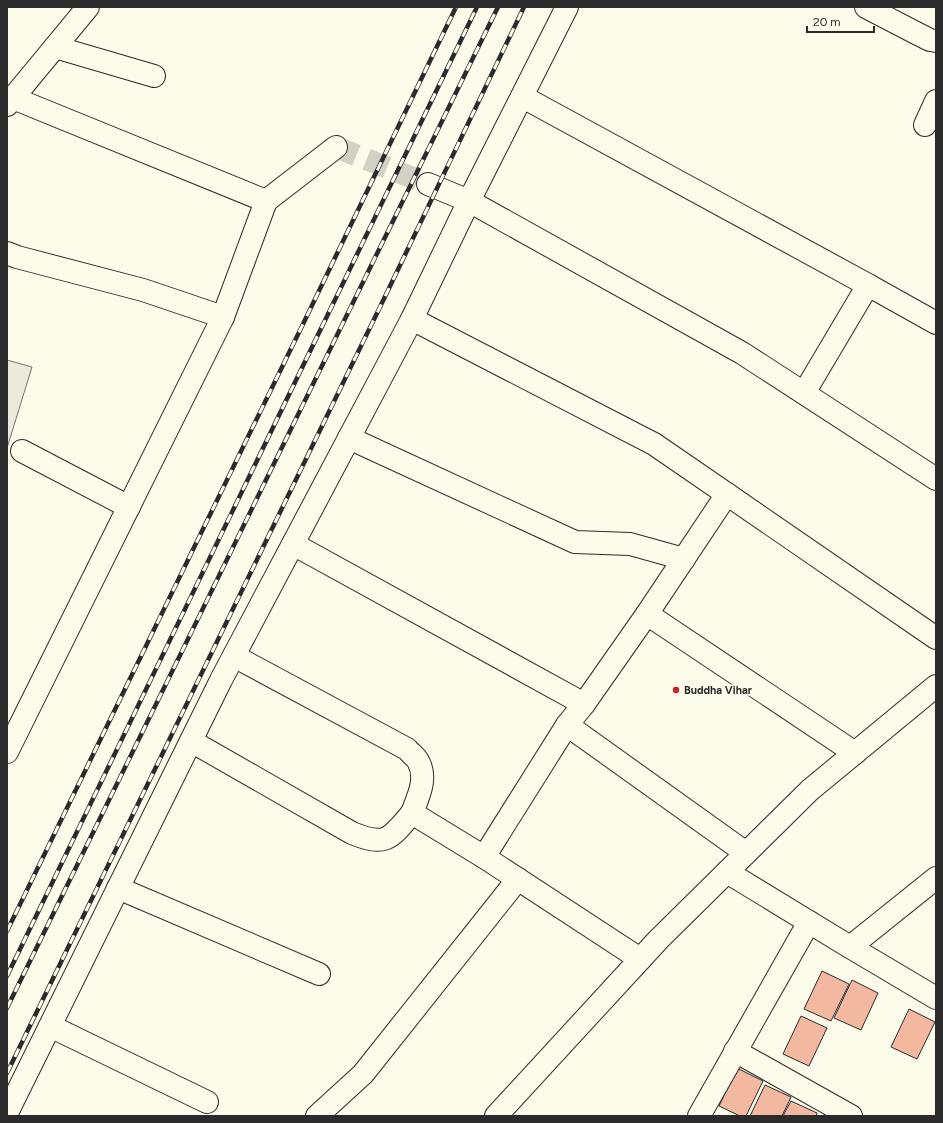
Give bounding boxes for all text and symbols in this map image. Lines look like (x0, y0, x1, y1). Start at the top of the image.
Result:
scale bar (807, 8, 874, 34)
text: 20 m (813, 15, 841, 29)
place label: Buddha Vihar (684, 684, 753, 697)
marker: Buddha Vihar (671, 685, 681, 695)

